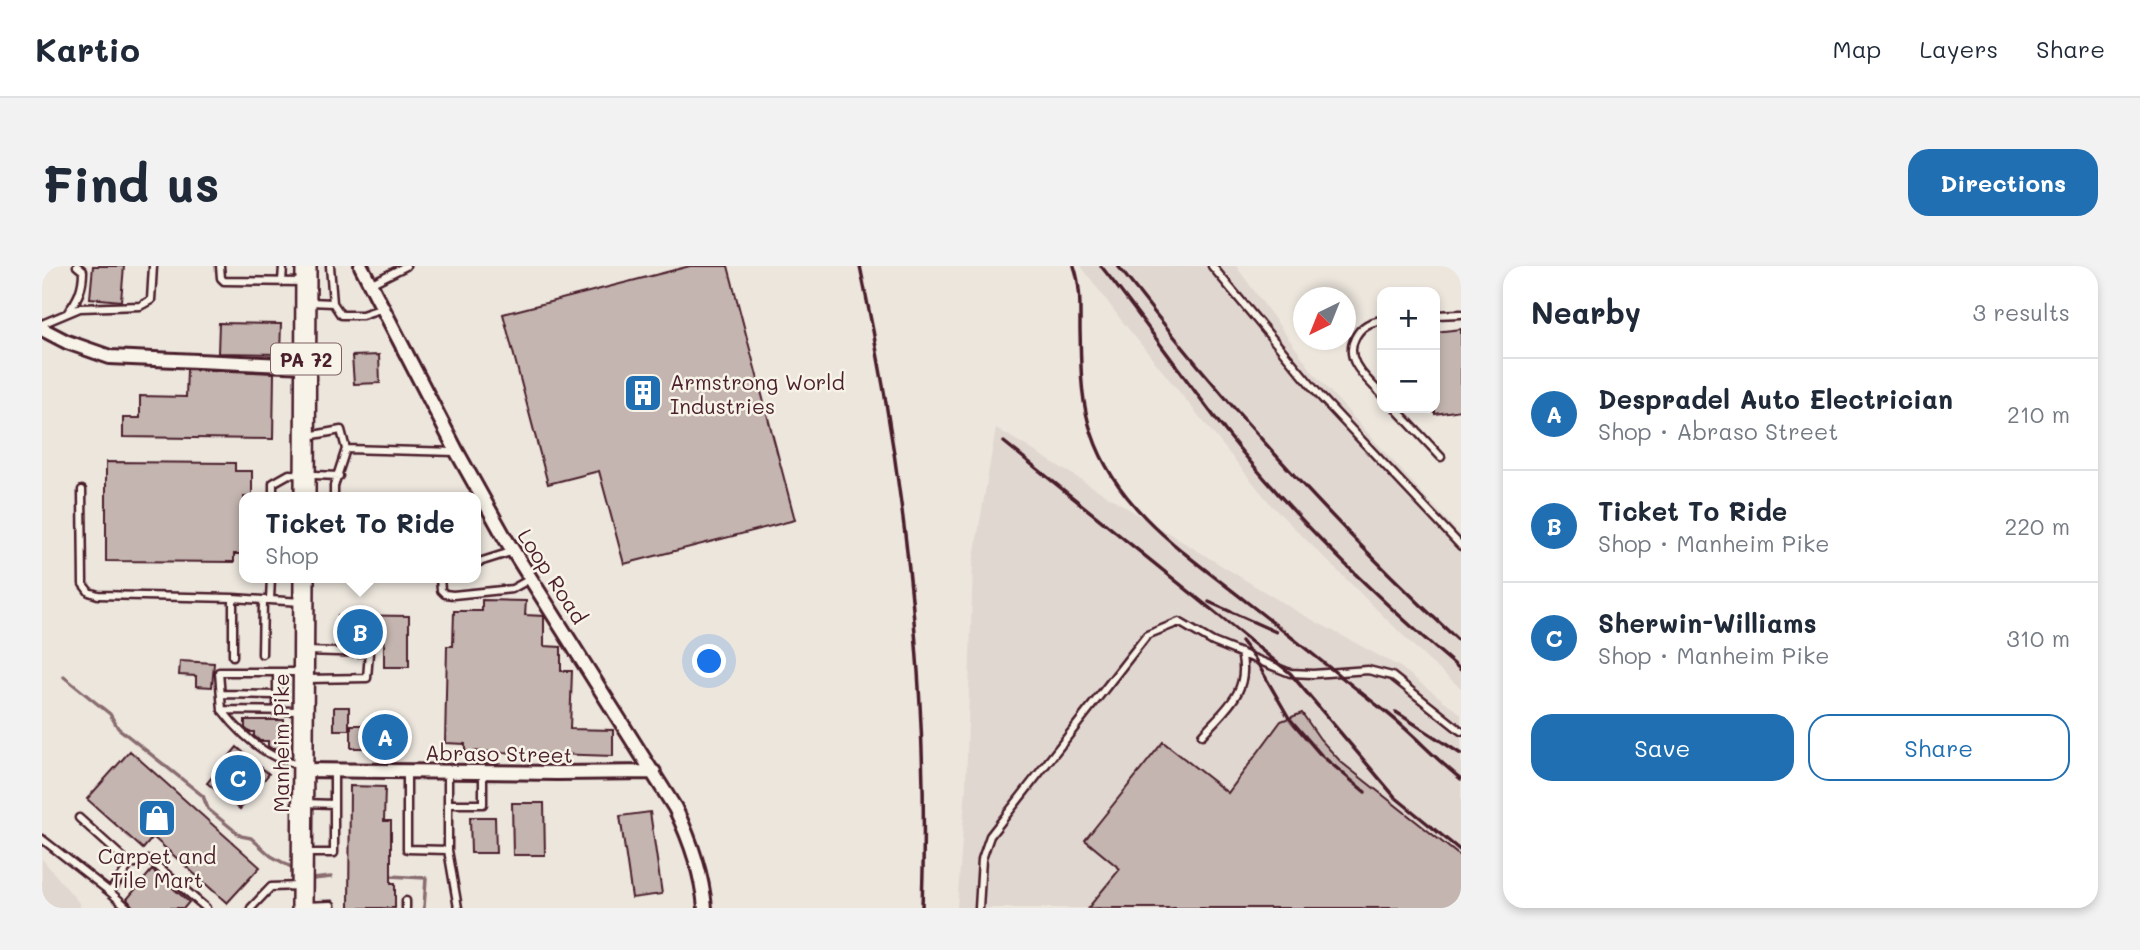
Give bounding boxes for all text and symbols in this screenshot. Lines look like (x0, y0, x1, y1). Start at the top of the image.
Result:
text: Kartio (35, 27, 140, 70)
text: Map (1833, 33, 1881, 64)
text: Layers (1919, 33, 1998, 64)
text: Share (2036, 33, 2105, 64)
button: Directions (1908, 149, 2098, 216)
text: Find us (42, 151, 220, 214)
north arrow (1293, 287, 1356, 350)
map controls (1377, 287, 1440, 413)
button: + (1377, 287, 1440, 350)
text: Nearby (1531, 292, 1641, 332)
text: 3 results (1973, 297, 2070, 327)
road number: PA 72 (271, 344, 341, 374)
button: − (1377, 350, 1440, 413)
place label: Armstrong World Industries (670, 368, 845, 419)
building icon: Armstrong World Industries (622, 372, 664, 414)
text: Despradel Auto Electrician (1598, 382, 1953, 416)
text: A (1546, 399, 1562, 429)
text: 210 m (2007, 399, 2070, 429)
text: Shop · Abraso Street (1598, 416, 1838, 446)
popup (239, 492, 481, 583)
text: Ticket To Ride (1598, 494, 1787, 528)
text: Ticket To Ride (265, 506, 455, 540)
text: B (1546, 511, 1562, 541)
text: 220 m (2004, 511, 2070, 541)
street label: Loop Road (512, 523, 594, 629)
text: Shop · Manheim Pike (1598, 528, 1829, 558)
text: Shop (265, 540, 319, 570)
pin: B (337, 606, 383, 658)
text: Sherwin-Williams (1598, 606, 1817, 640)
text: C (1545, 623, 1563, 653)
text: 310 m (2006, 623, 2070, 653)
text: Shop · Manheim Pike (1598, 640, 1829, 670)
your location (692, 644, 726, 678)
street label: Manheim Pike (267, 673, 294, 813)
pin: A (362, 711, 408, 763)
button: Save (1531, 714, 1794, 781)
button: Share (1808, 714, 2070, 781)
street label: Abraso Street (425, 738, 573, 768)
pin: C (215, 752, 261, 804)
shop icon: Carpet and Tile Mart (136, 797, 178, 839)
place label: Carpet and Tile Mart (98, 842, 216, 893)

